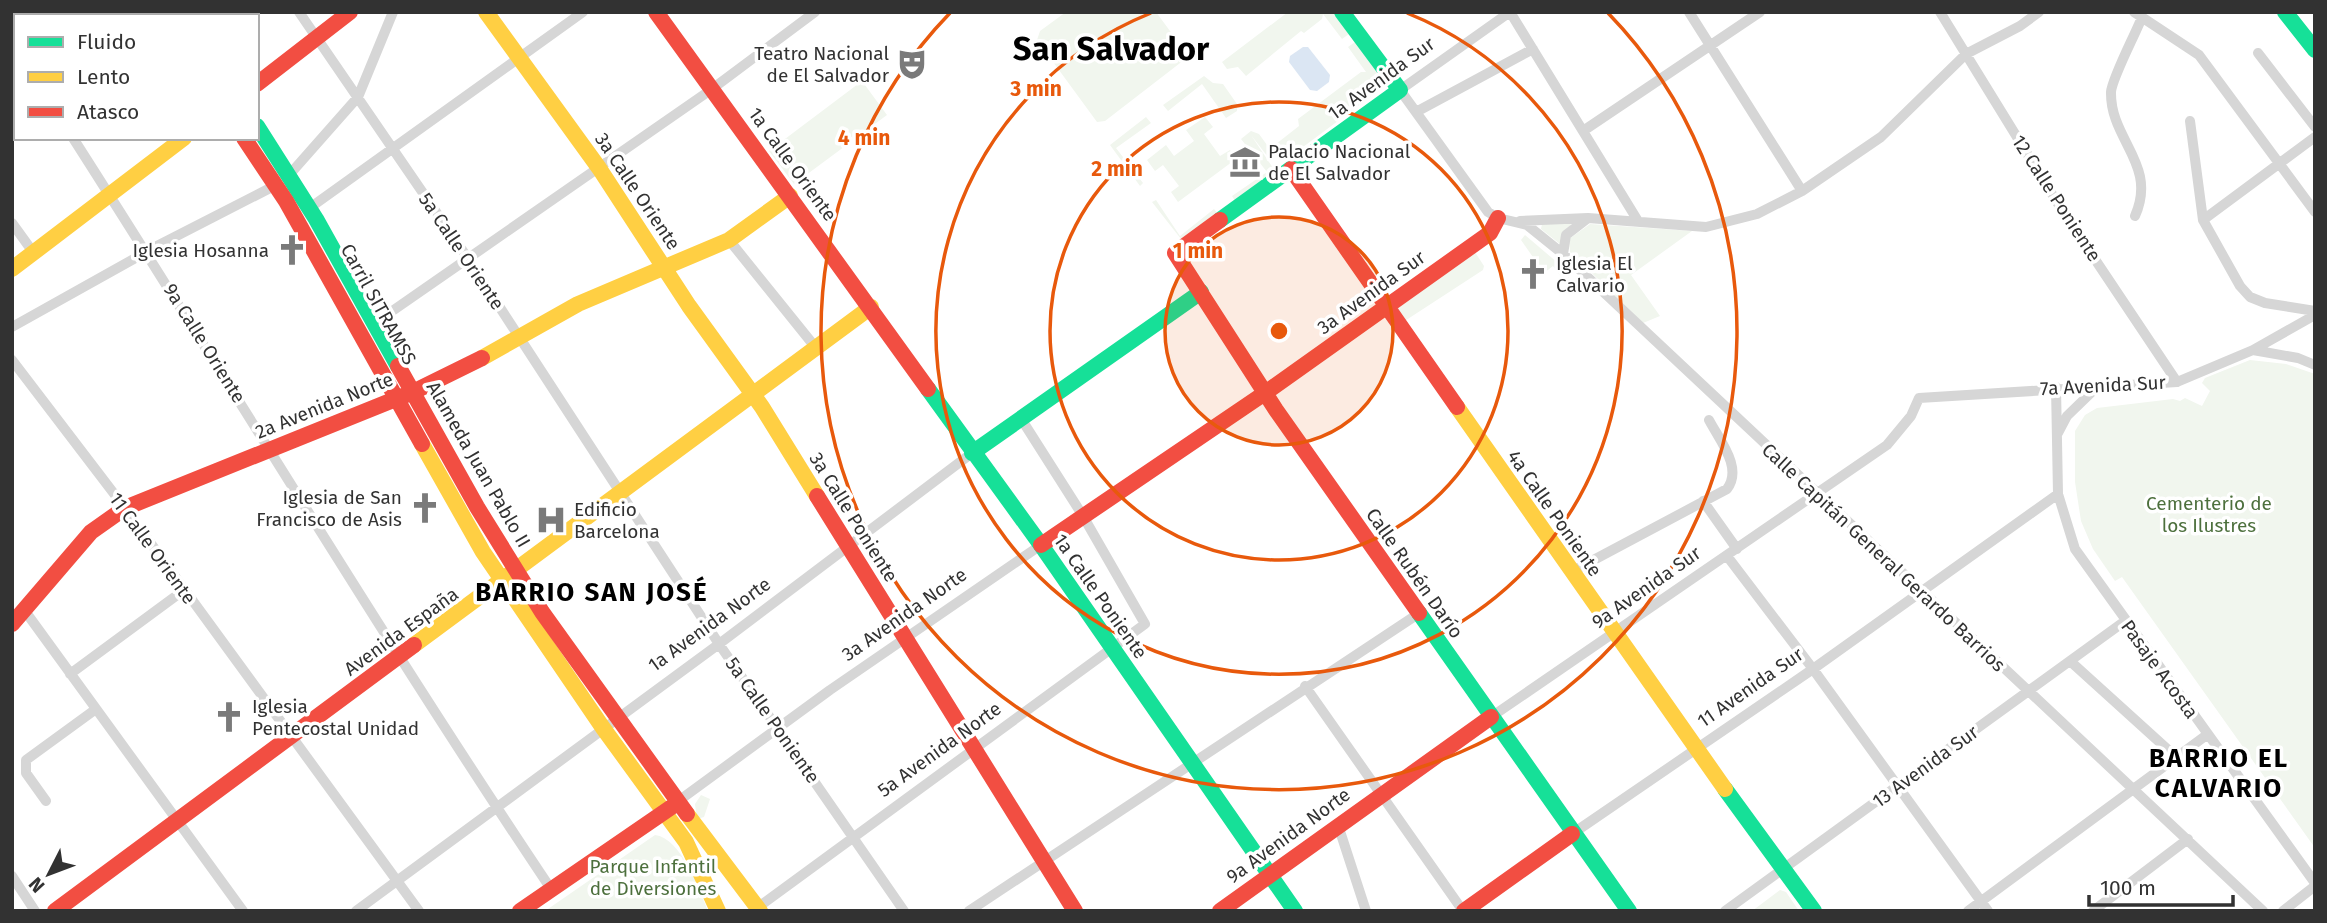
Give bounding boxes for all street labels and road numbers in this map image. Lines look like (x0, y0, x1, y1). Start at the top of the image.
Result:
street label: 1a Avenida Sur (1324, 32, 1440, 125)
street label: 1a Calle Oriente (744, 103, 842, 226)
street label: 3a Calle Oriente (590, 128, 685, 254)
street label: 12 Calle Poniente (2007, 131, 2106, 266)
street label: 5a Calle Oriente (414, 188, 509, 314)
street label: Carril SITRAMSS (336, 240, 421, 369)
street label: 3a Avenida Sur (1313, 245, 1430, 339)
street label: 9a Calle Oriente (159, 279, 250, 407)
street label: 2a Avenida Norte (252, 367, 396, 444)
street label: 7a Avenida Sur (2040, 371, 2167, 400)
street label: Alameda Juan Pablo II (422, 377, 535, 551)
street label: Calle Capitán General Gerardo Barrios (1757, 438, 2010, 676)
street label: 4a Calle Poniente (1502, 446, 1607, 581)
street label: 3a Calle Poniente (805, 448, 903, 586)
street label: 11 Calle Oriente (104, 488, 201, 609)
street label: Calle Rubén Darío (1361, 504, 1468, 643)
street label: 1a Calle Poniente (1049, 529, 1152, 663)
street label: 9a Avenida Sur (1587, 541, 1706, 633)
street label: 3a Avenida Norte (838, 563, 971, 666)
street label: 1a Avenida Norte (644, 572, 775, 677)
street label: Avenida España (340, 582, 463, 681)
street label: Pasaje Acosta (2116, 615, 2203, 723)
street label: 11 Avenida Sur (1693, 642, 1808, 732)
street label: 5a Calle Poniente (721, 653, 825, 788)
street label: 5a Avenida Norte (873, 697, 1006, 802)
street label: 13 Avenida Sur (1868, 720, 1983, 813)
street label: 9a Avenida Norte (1222, 783, 1355, 888)

